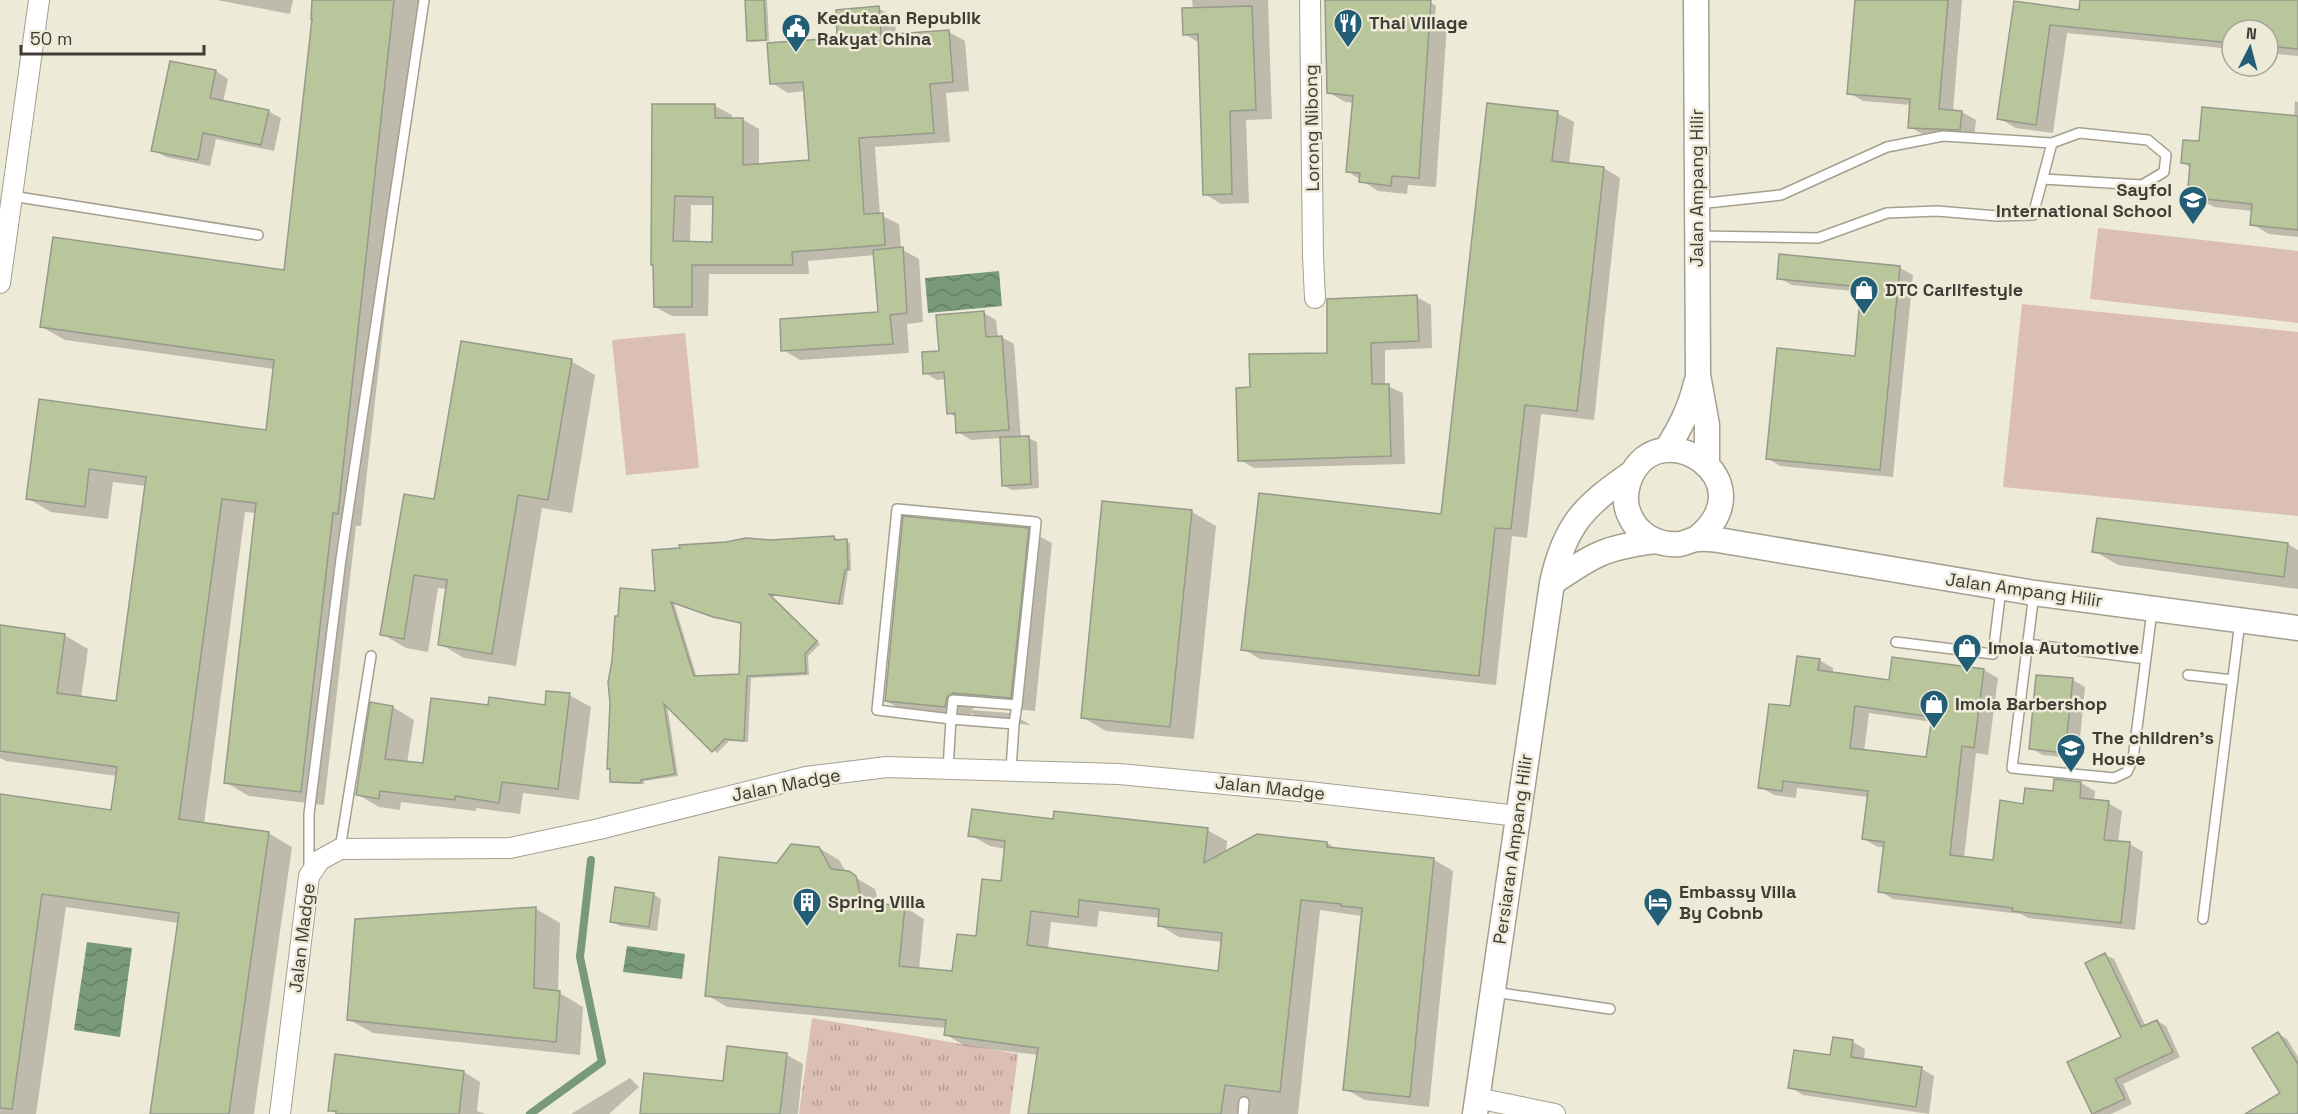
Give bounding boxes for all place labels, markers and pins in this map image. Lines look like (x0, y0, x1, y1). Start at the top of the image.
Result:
place label: Kedutaan Republik Rakyat China (817, 6, 981, 50)
restaurant icon: Thai Village (1332, 7, 1364, 49)
place label: Thai Village (1369, 11, 1468, 34)
public building icon: Kedutaan Republik Rakyat China (780, 12, 812, 54)
place label: Sayfol International School (1996, 178, 2172, 222)
school or university icon: Sayfol International School (2177, 184, 2209, 226)
shop icon: DTC Carlifestyle (1848, 274, 1880, 316)
place label: DTC Carlifestyle (1885, 278, 2023, 301)
shop icon: Imola Automotive (1951, 632, 1983, 674)
place label: Imola Automotive (1988, 636, 2139, 659)
shop icon: Imola Barbershop (1918, 688, 1950, 730)
place label: Imola Barbershop (1955, 692, 2107, 715)
place label: The children's House (2092, 726, 2214, 770)
school or university icon: The children's House (2055, 732, 2087, 774)
place label: Embassy Villa By Cobnb (1679, 880, 1797, 924)
building icon: Spring Villa (791, 886, 823, 928)
hotel icon: Embassy Villa By Cobnb (1642, 886, 1674, 928)
place label: Spring Villa (828, 890, 926, 913)

